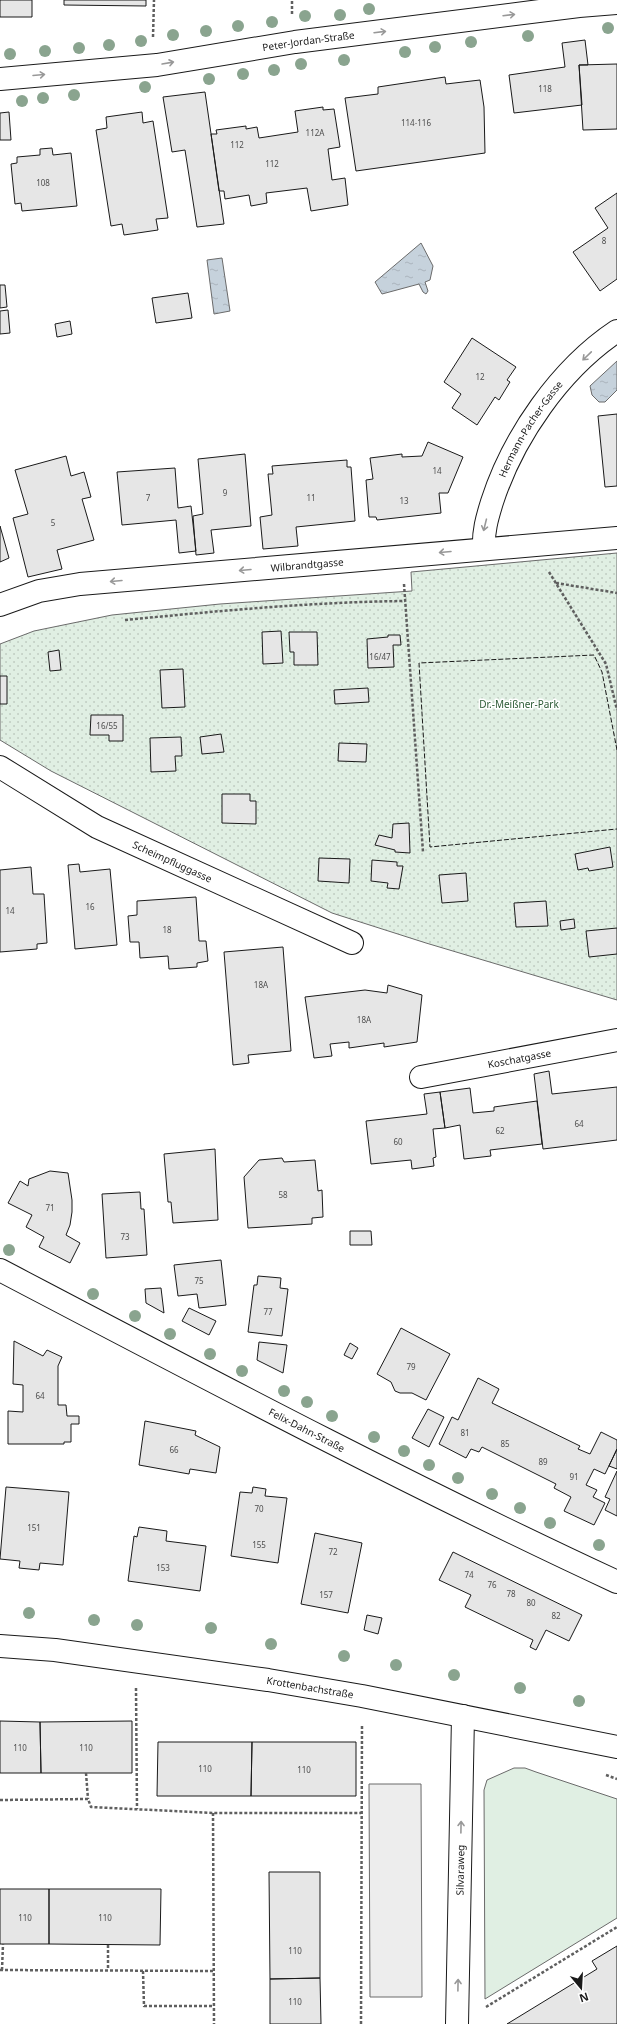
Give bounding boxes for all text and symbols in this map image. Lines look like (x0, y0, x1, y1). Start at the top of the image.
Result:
one-way arrow (502, 11, 515, 19)
street label: Peter-Jordan-Straße (261, 27, 356, 54)
one-way arrow (373, 28, 386, 35)
one-way arrow (161, 59, 174, 67)
one-way arrow (32, 72, 45, 79)
house number: 118 (538, 83, 552, 94)
house number: 114-116 (401, 117, 431, 128)
house number: 112A (306, 127, 325, 138)
house number: 112 (230, 139, 244, 150)
house number: 112 (265, 158, 279, 169)
house number: 108 (36, 177, 50, 188)
house number: 8 (602, 235, 607, 246)
one-way arrow (582, 351, 592, 361)
house number: 12 (475, 371, 485, 382)
street label: Hermann-Pacher-Gasse (495, 377, 566, 479)
house number: 14 (432, 465, 442, 476)
house number: 9 (223, 487, 228, 498)
house number: 7 (146, 492, 151, 503)
house number: 11 (306, 492, 316, 503)
house number: 13 (399, 495, 409, 506)
house number: 5 (51, 517, 56, 528)
one-way arrow (481, 519, 489, 532)
one-way arrow (439, 549, 452, 556)
street label: Wilbrandtgasse (270, 554, 345, 575)
one-way arrow (239, 566, 252, 573)
one-way arrow (110, 577, 123, 584)
house number: 16/47 (369, 651, 391, 662)
park label: Dr.-Meißner-Park (479, 697, 559, 711)
house number: 16/55 (96, 720, 118, 731)
street label: Scheimpfluggasse (131, 837, 215, 886)
house number: 16 (85, 901, 95, 912)
house number: 14 (5, 905, 15, 916)
house number: 18 (162, 924, 172, 935)
house number: 18A (254, 979, 269, 990)
house number: 18A (357, 1014, 372, 1025)
street label: Koschatgasse (486, 1046, 553, 1071)
house number: 64 (574, 1118, 584, 1129)
house number: 62 (495, 1125, 505, 1136)
house number: 60 (393, 1136, 403, 1147)
house number: 58 (278, 1189, 288, 1200)
house number: 71 (45, 1202, 55, 1213)
house number: 73 (120, 1231, 130, 1242)
house number: 75 (194, 1275, 204, 1286)
house number: 77 (263, 1306, 273, 1317)
house number: 79 (406, 1361, 416, 1372)
house number: 64 (35, 1390, 45, 1401)
street label: Felix-Dahn-Straße (266, 1405, 348, 1455)
house number: 81 (460, 1427, 470, 1438)
house number: 85 (500, 1438, 510, 1449)
house number: 66 (169, 1444, 179, 1455)
house number: 89 (538, 1456, 548, 1467)
house number: 91 (569, 1471, 579, 1482)
house number: 70 (254, 1503, 264, 1514)
house number: 151 (27, 1522, 41, 1533)
house number: 155 (252, 1539, 266, 1550)
house number: 72 (328, 1546, 338, 1557)
house number: 153 (156, 1562, 170, 1573)
house number: 74 (464, 1569, 474, 1580)
house number: 76 (487, 1579, 497, 1590)
house number: 78 (506, 1588, 516, 1599)
house number: 157 (319, 1589, 333, 1600)
house number: 80 (526, 1597, 536, 1608)
house number: 82 (551, 1610, 561, 1621)
street label: Krottenbachstraße (266, 1673, 355, 1702)
house number: 110 (13, 1742, 27, 1753)
house number: 110 (79, 1742, 93, 1753)
house number: 110 (198, 1763, 212, 1774)
house number: 110 (297, 1764, 311, 1775)
one-way arrow (457, 1821, 465, 1834)
street label: Silvaraweg (453, 1845, 467, 1895)
house number: 110 (18, 1912, 32, 1923)
house number: 110 (98, 1912, 112, 1923)
house number: 110 (288, 1945, 302, 1956)
north arrow (561, 1968, 601, 2008)
one-way arrow (454, 1979, 462, 1992)
text: N (578, 1989, 591, 2007)
house number: 110 (288, 1996, 302, 2007)

